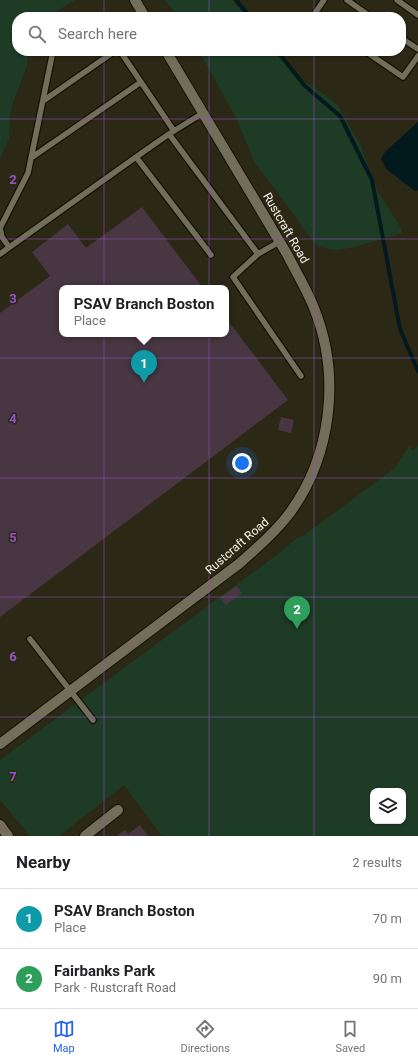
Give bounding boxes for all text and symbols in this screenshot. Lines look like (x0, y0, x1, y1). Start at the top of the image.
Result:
search box (12, 12, 406, 56)
icon: search (26, 23, 48, 45)
text: Search here (58, 25, 137, 43)
text: 2 (9, 172, 17, 187)
street label: Rustcraft Road (260, 190, 312, 266)
popup (59, 285, 229, 337)
text: 3 (9, 291, 17, 306)
text: PSAV Branch Boston (74, 295, 214, 313)
text: Place (74, 313, 106, 328)
pin: 1 (131, 350, 157, 383)
text: 4 (9, 411, 17, 426)
your location (232, 453, 252, 473)
street label: Rustcraft Road (202, 515, 272, 577)
text: 5 (9, 530, 17, 545)
pin: 2 (284, 596, 310, 629)
text: 6 (9, 649, 17, 664)
text: 7 (9, 769, 17, 784)
map controls (370, 788, 406, 824)
button: layers (370, 788, 406, 824)
text: Nearby (16, 852, 71, 872)
text: 2 results (352, 855, 402, 870)
text: PSAV Branch Boston (54, 902, 195, 920)
text: 1 (25, 911, 33, 926)
text: 70 m (373, 911, 402, 926)
text: Place (54, 920, 86, 935)
text: Fairbanks Park (54, 962, 155, 980)
text: 2 (25, 971, 33, 986)
text: 90 m (373, 971, 402, 986)
text: Park · Rustcraft Road (54, 980, 176, 995)
tab: Map (53, 1018, 75, 1055)
tab: Directions (180, 1018, 230, 1055)
tab: Saved (335, 1018, 365, 1055)

